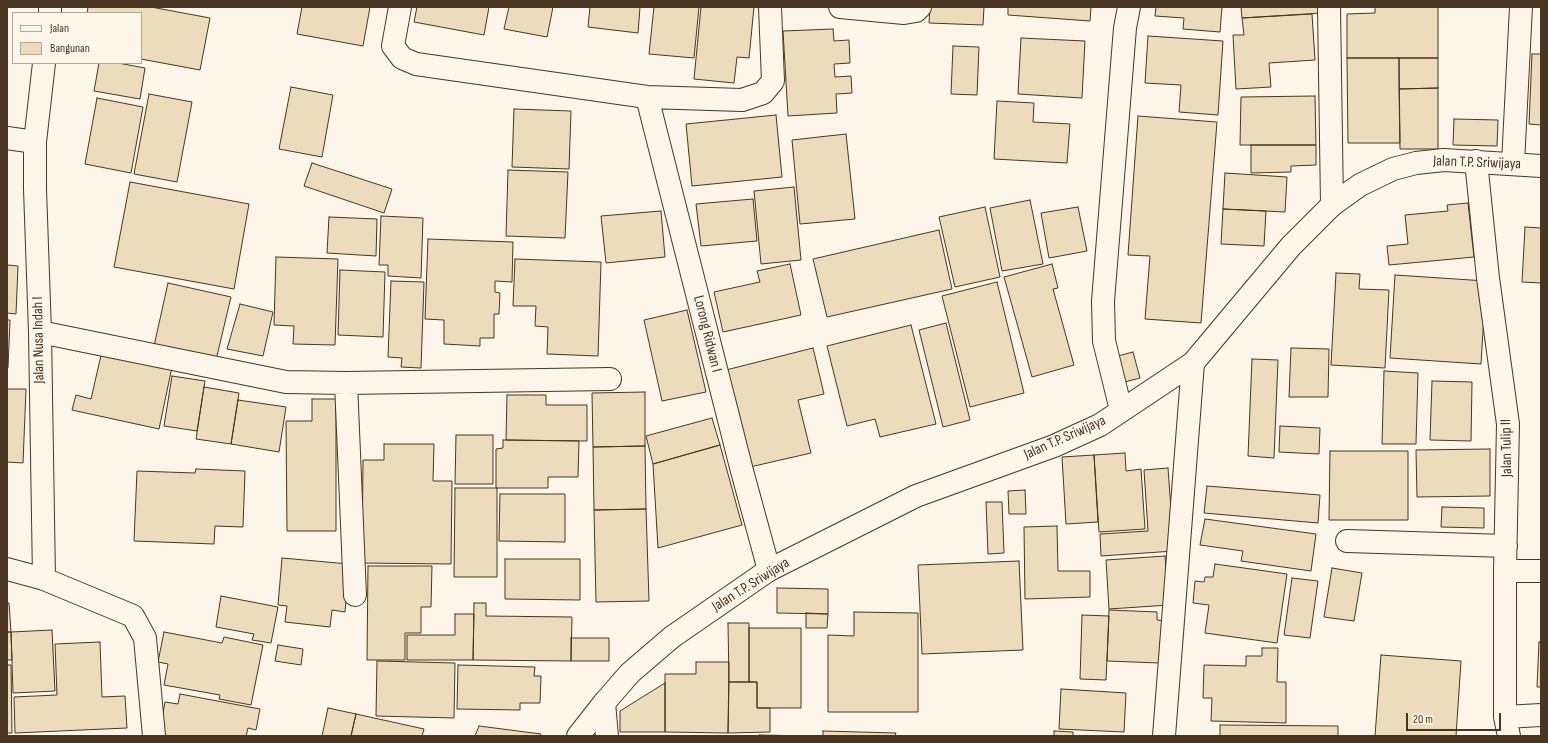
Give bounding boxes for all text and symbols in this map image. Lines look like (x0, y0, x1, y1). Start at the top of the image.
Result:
legend (12, 12, 142, 64)
text: Jalan (50, 21, 69, 36)
text: Bangunan (50, 41, 90, 56)
street label: Jalan T.P. Sriwijaya (1433, 152, 1521, 174)
street label: Lorong Ridwan I (689, 294, 725, 374)
street label: Jalan Nusa Indah I (29, 296, 49, 384)
street label: Jalan T.P. Sriwijaya (1021, 412, 1109, 464)
street label: Jalan Tulip II (1497, 419, 1517, 477)
street label: Jalan T.P. Sriwijaya (709, 554, 793, 616)
scale bar (1408, 705, 1503, 731)
text: 20 m (1413, 712, 1433, 727)

